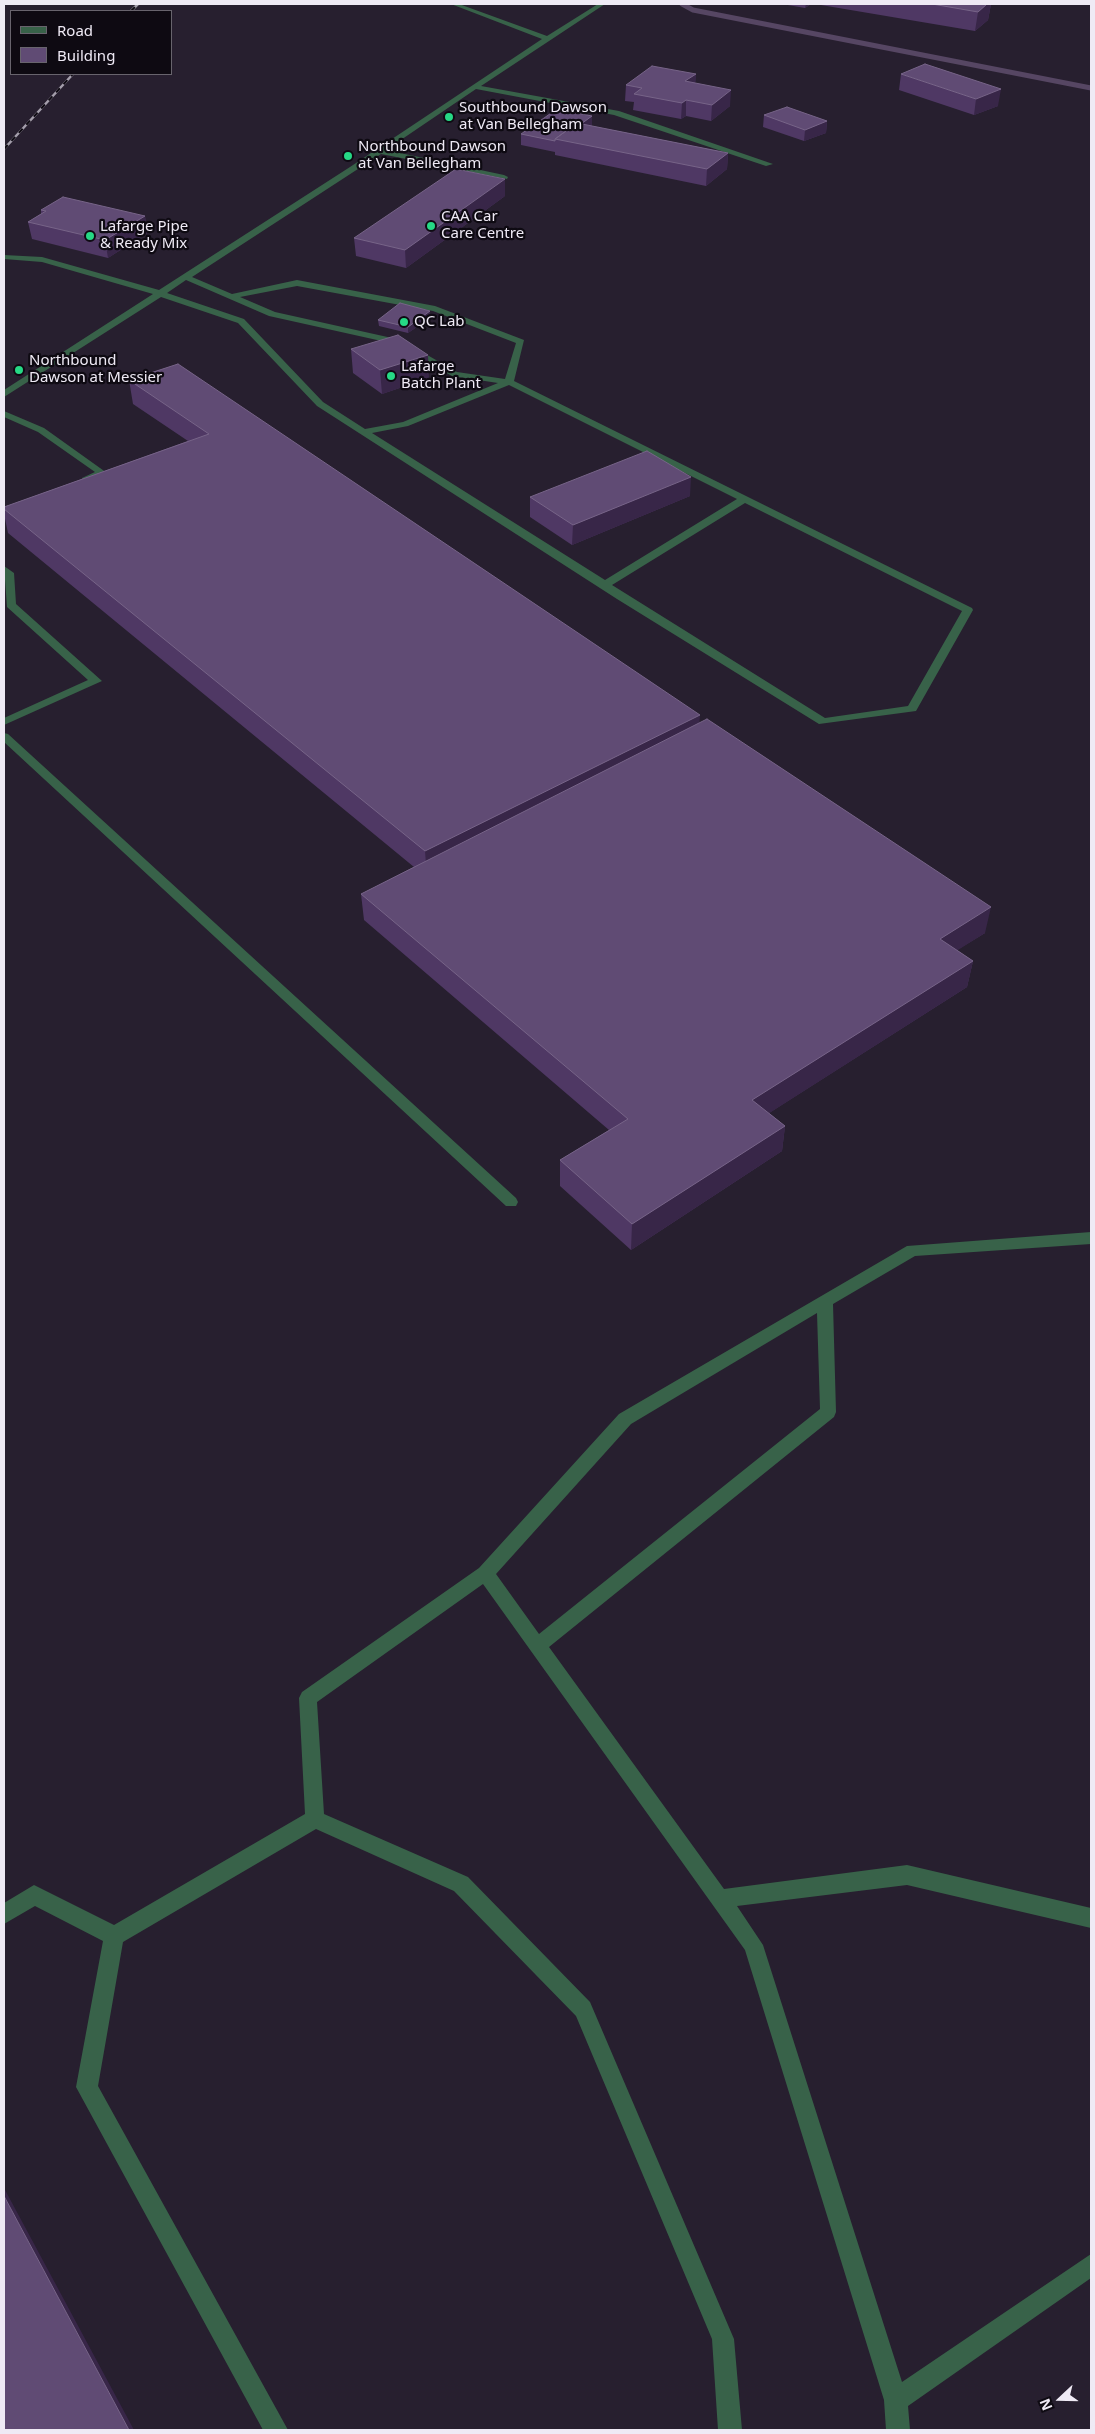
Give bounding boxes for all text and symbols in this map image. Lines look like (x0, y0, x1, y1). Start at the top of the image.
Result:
legend (10, 10, 172, 75)
text: Road (57, 20, 93, 40)
text: Building (57, 45, 115, 65)
place label: Southbound Dawson at Van Bellegham (459, 99, 607, 134)
marker: Southbound Dawson at Van Bellegham (443, 111, 455, 123)
place label: Northbound Dawson at Van Bellegham (358, 138, 506, 173)
marker: Northbound Dawson at Van Bellegham (342, 150, 354, 162)
place label: CAA Car Care Centre (441, 208, 524, 243)
place label: Lafarge Pipe & Ready Mix (100, 218, 188, 253)
marker: CAA Car Care Centre (425, 220, 437, 232)
marker: Lafarge Pipe & Ready Mix (84, 230, 96, 242)
place label: QC Lab (414, 313, 465, 331)
marker: QC Lab (398, 316, 410, 328)
place label: Northbound Dawson at Messier (29, 352, 162, 387)
place label: Lafarge Batch Plant (401, 358, 481, 393)
marker: Northbound Dawson at Messier (13, 364, 25, 376)
marker: Lafarge Batch Plant (385, 370, 397, 382)
north arrow (1035, 2374, 1085, 2424)
text: N (1035, 2396, 1056, 2413)

